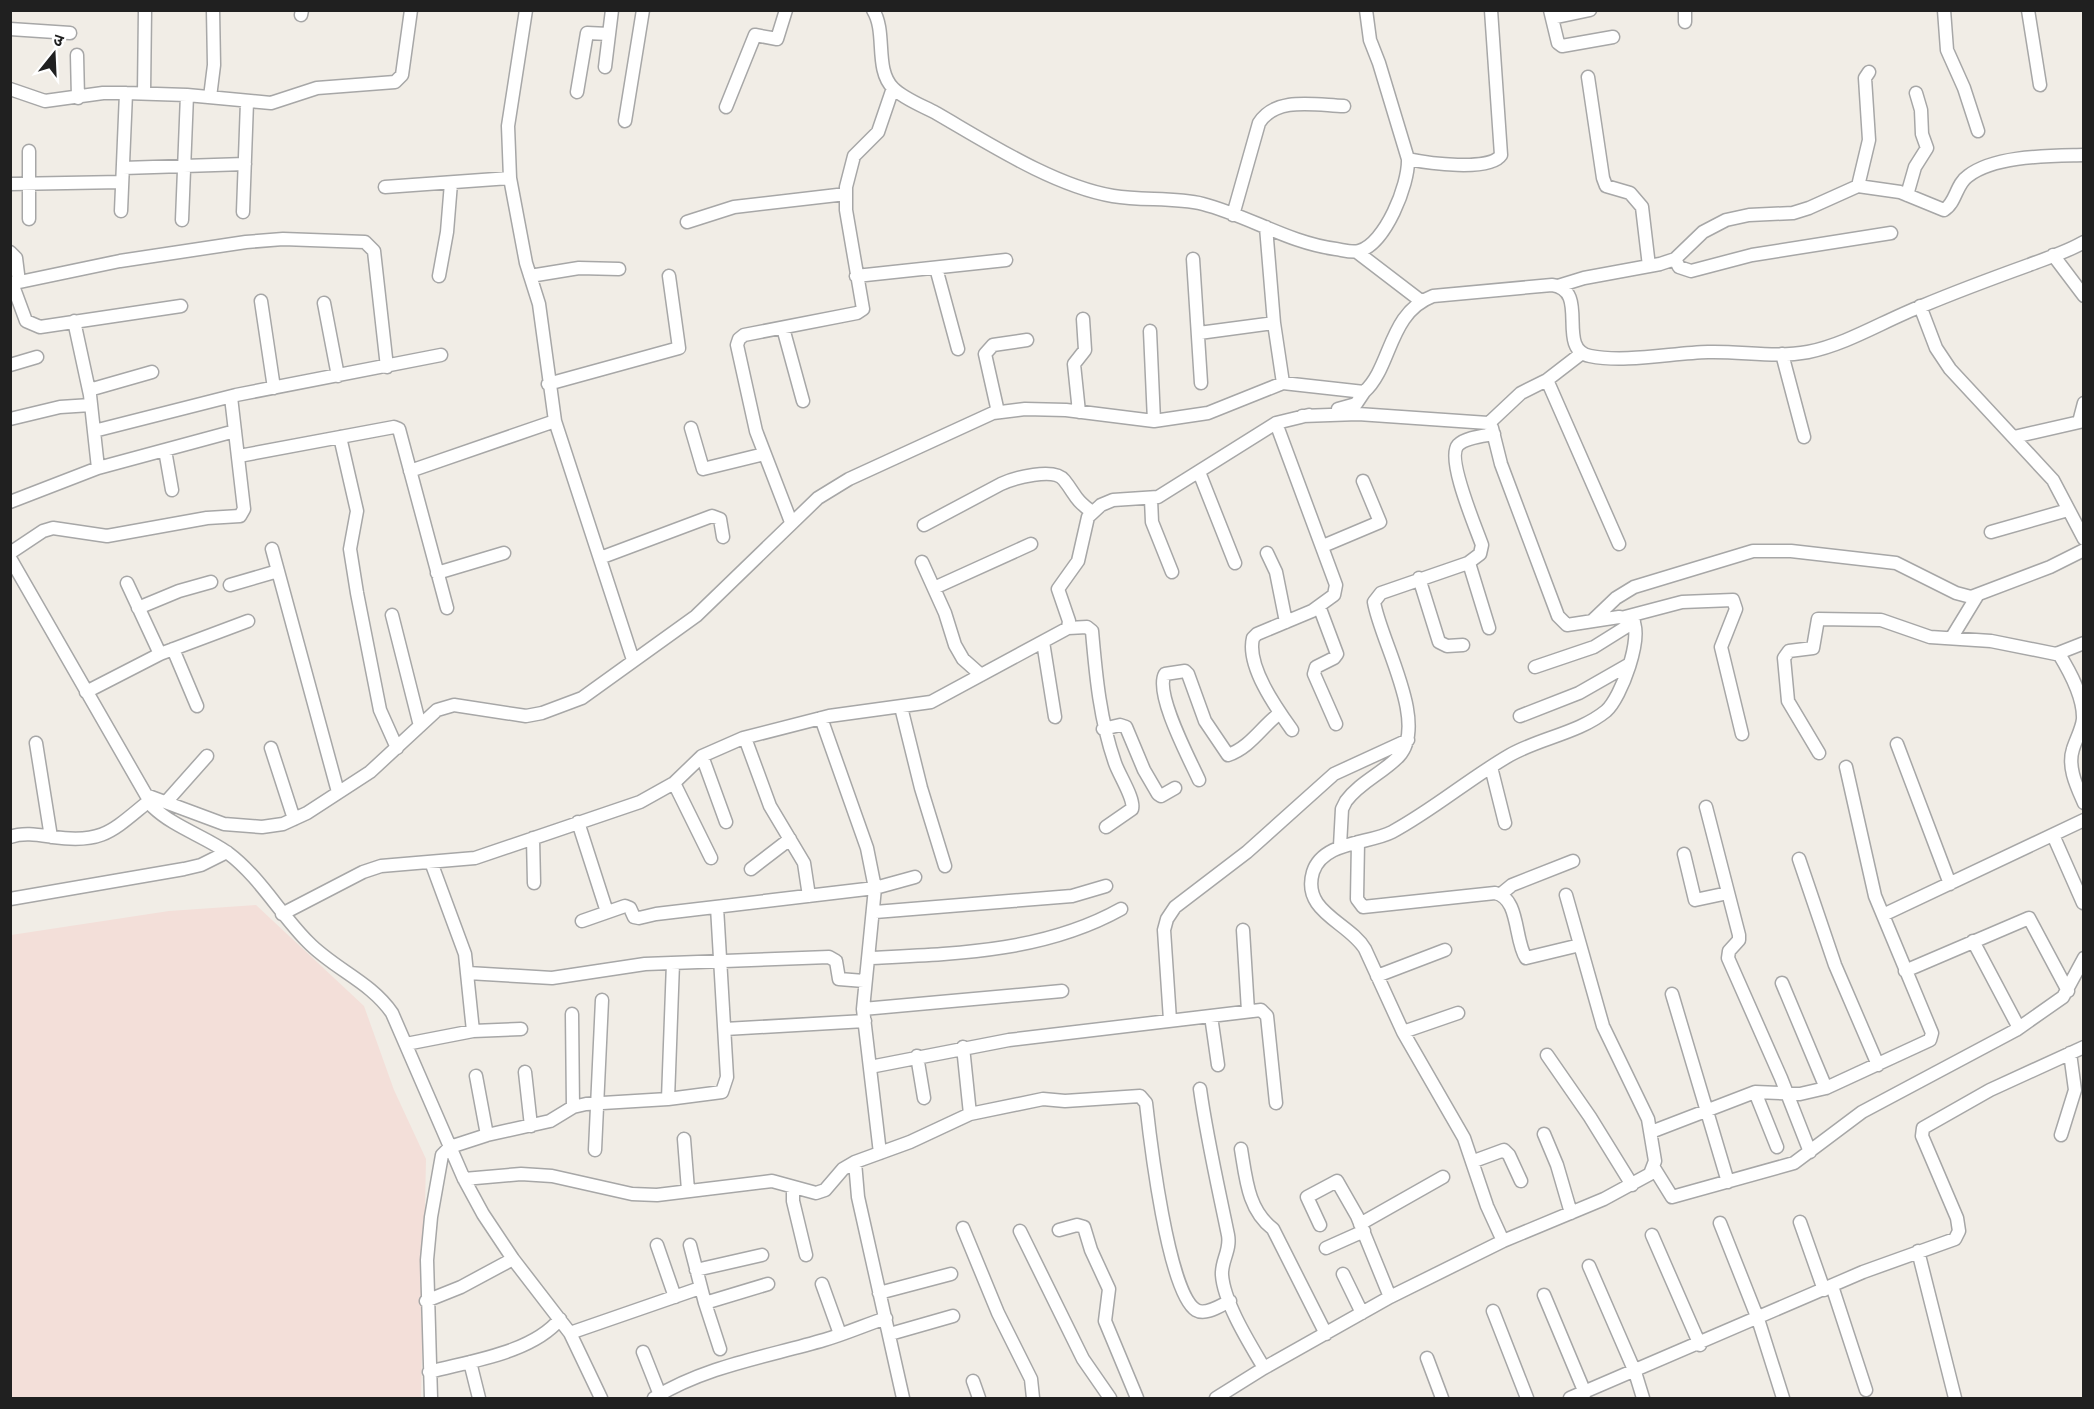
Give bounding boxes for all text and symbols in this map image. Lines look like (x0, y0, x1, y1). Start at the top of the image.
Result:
north arrow (24, 24, 84, 84)
text: उ (50, 29, 67, 53)

